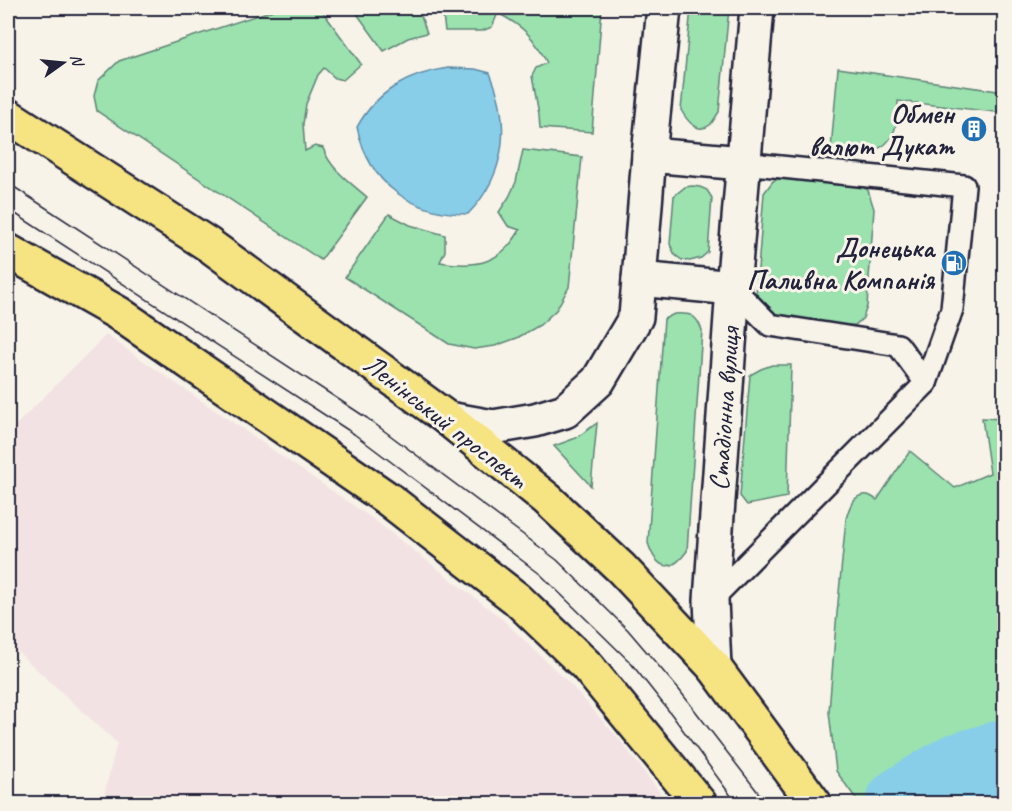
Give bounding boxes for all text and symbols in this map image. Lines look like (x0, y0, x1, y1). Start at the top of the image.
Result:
north arrow (33, 33, 93, 93)
text: N (66, 52, 88, 70)
place label: Обмен валют Дукат (809, 96, 956, 163)
building icon: Обмен валют Дукат (959, 114, 989, 144)
place label: Донецька Паливна Компанія (747, 230, 937, 297)
fuel station icon: Донецька Паливна Компанія (939, 248, 969, 278)
street label: Стадіонна вулиця (701, 324, 747, 492)
street label: Ленінський проспект (357, 346, 536, 497)

